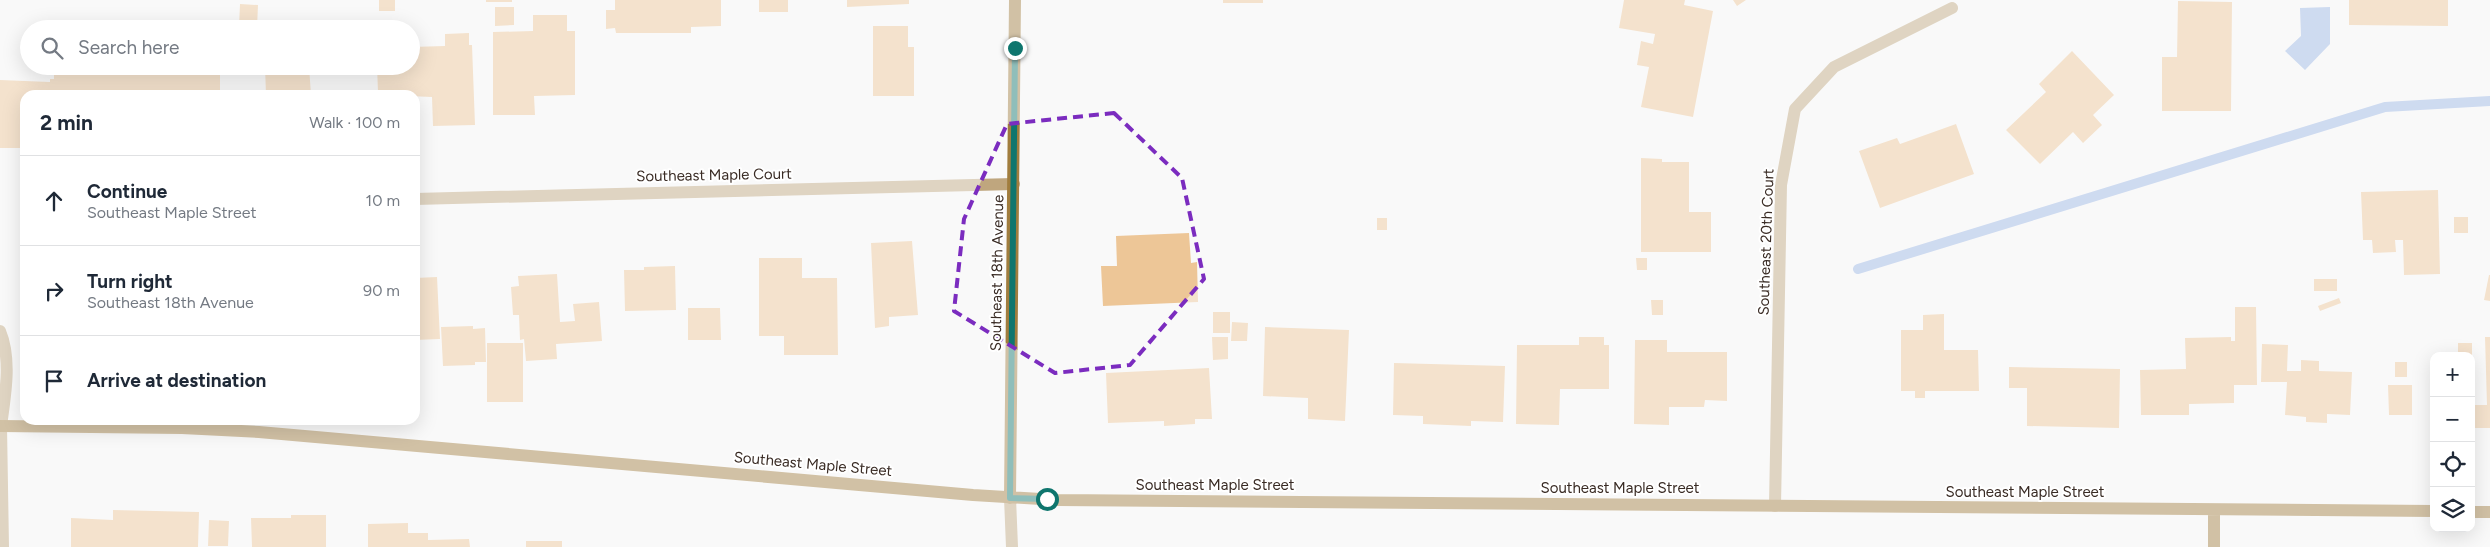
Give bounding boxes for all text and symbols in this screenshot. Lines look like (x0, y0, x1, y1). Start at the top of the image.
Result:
search box (20, 20, 420, 75)
icon: search (38, 34, 66, 62)
text: Search here (78, 36, 180, 59)
route end (1004, 37, 1027, 60)
text: 2 min (40, 110, 93, 135)
text: Walk · 100 m (309, 113, 400, 132)
street label: Southeast Maple Court (636, 165, 792, 185)
street label: Southeast 20th Court (1754, 168, 1778, 316)
text: Continue (87, 180, 167, 203)
icon: ahead (40, 187, 68, 215)
text: 10 m (366, 191, 400, 210)
street label: Southeast 18th Avenue (987, 195, 1007, 351)
text: Southeast Maple Street (87, 203, 257, 222)
text: Turn right (87, 270, 173, 293)
icon: right (40, 277, 68, 305)
text: 90 m (363, 281, 400, 300)
text: Southeast 18th Avenue (87, 293, 254, 312)
map controls (2430, 352, 2475, 532)
button: + (2430, 352, 2475, 397)
icon: arrive (40, 367, 68, 395)
text: Arrive at destination (87, 369, 266, 392)
button: − (2430, 397, 2475, 442)
button: locate (2430, 442, 2475, 487)
street label: Southeast Maple Street (733, 448, 893, 480)
street label: Southeast Maple Street (1136, 476, 1295, 494)
street label: Southeast Maple Street (1541, 479, 1700, 497)
street label: Southeast Maple Street (1946, 483, 2105, 501)
button: layers (2430, 487, 2475, 532)
route start (1036, 488, 1059, 511)

